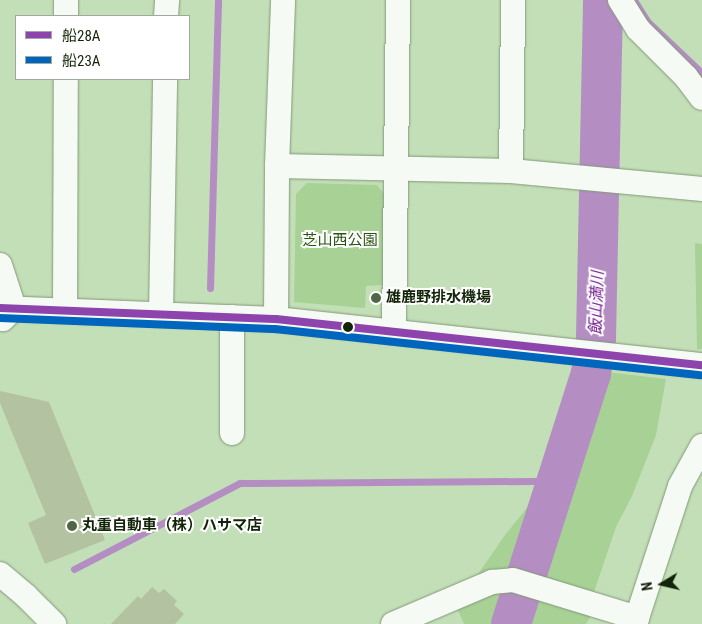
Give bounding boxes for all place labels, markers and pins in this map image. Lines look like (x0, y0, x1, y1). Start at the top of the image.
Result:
place label: 雄鹿野排水機場 (386, 289, 491, 307)
marker: 雄鹿野排水機場 (370, 292, 382, 304)
unlabelled marker (343, 322, 353, 332)
place label: 丸重自動車（株）ハサマ店 (82, 517, 262, 535)
marker: 丸重自動車（株）ハサマ店 (66, 520, 78, 532)

